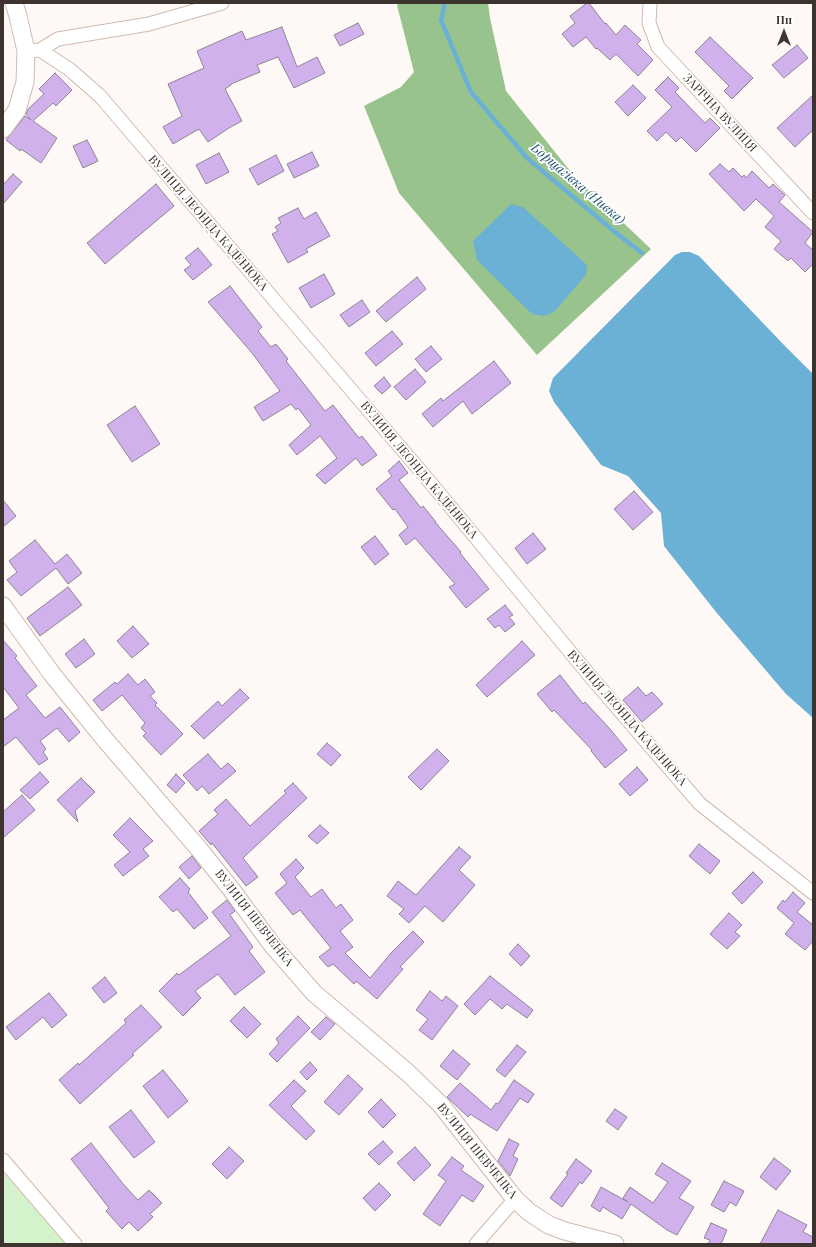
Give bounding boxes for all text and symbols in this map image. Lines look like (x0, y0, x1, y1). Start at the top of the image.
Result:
north arrow (764, 12, 804, 52)
text: Пн (776, 12, 792, 27)
street label: ЗАРІЧНА ВУЛИЦЯ (680, 71, 760, 155)
water label: Борщагівка (Нивка) (528, 140, 628, 228)
street label: ВУЛИЦЯ ЛЕОНІДА КАДЕНЮКА (145, 152, 271, 294)
street label: ВУЛИЦЯ ЛЕОНІДА КАДЕНЮКА (357, 398, 481, 542)
street label: ВУЛИЦЯ ЛЕОНІДА КАДЕНЮКА (564, 647, 690, 789)
street label: ВУЛИЦЯ ШЕВЧЕНКА (212, 867, 296, 969)
street label: ВУЛИЦЯ ШЕВЧЕНКА (434, 1100, 520, 1202)

